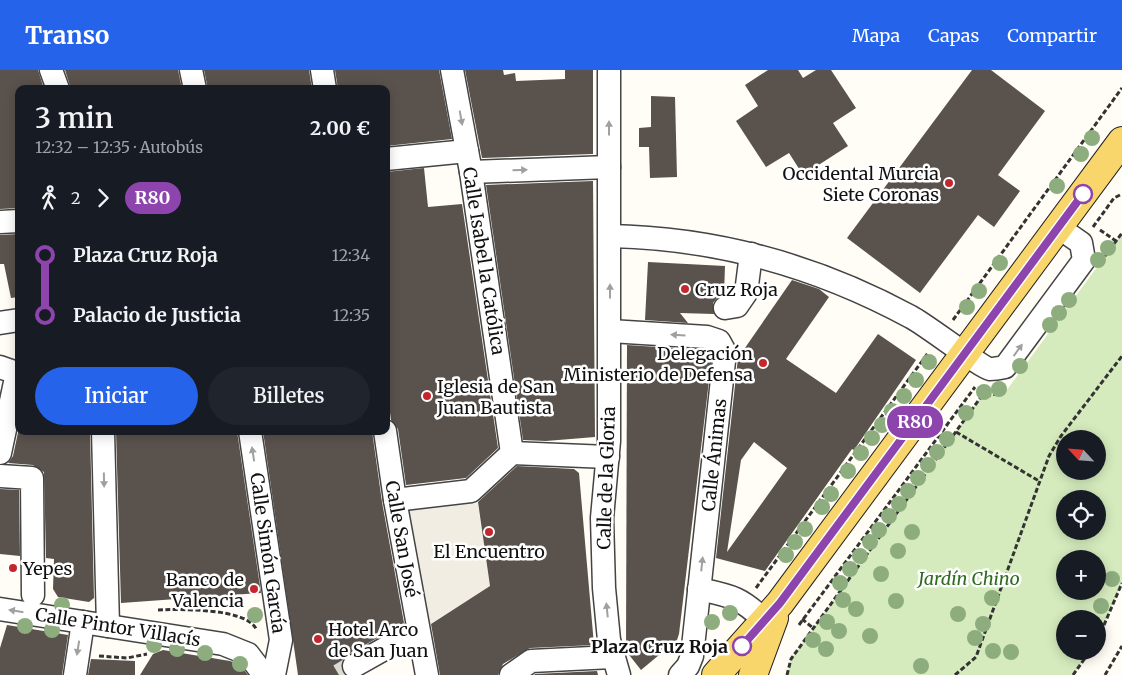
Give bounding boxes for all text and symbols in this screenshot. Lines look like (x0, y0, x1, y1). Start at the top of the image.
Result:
text: Transo (25, 20, 109, 51)
text: Mapa (852, 24, 900, 47)
text: Capas (928, 24, 979, 47)
text: Compartir (1007, 24, 1097, 47)
text: 3 min (35, 100, 114, 136)
one-way arrow (458, 110, 466, 126)
text: 2.00 € (310, 116, 370, 140)
one-way arrow (605, 120, 613, 136)
text: 12:32 – 12:35 · Autobús (35, 137, 203, 157)
place label: Occidental Murcia Siete Coronas (782, 162, 939, 206)
street label: Calle Isabel la Católica (458, 165, 510, 357)
one-way arrow (512, 166, 528, 174)
marker: Occidental Murcia Siete Coronas (943, 177, 955, 189)
icon: walk (35, 184, 63, 212)
icon: forward (89, 184, 117, 212)
unlabelled marker (1073, 184, 1093, 204)
text: R80 (135, 186, 171, 209)
text: 2 (71, 188, 81, 208)
text: Plaza Cruz Roja (73, 243, 218, 267)
text: 12:34 (332, 245, 370, 265)
place label: Cruz Roja (695, 278, 778, 301)
one-way arrow (606, 283, 614, 299)
marker: Cruz Roja (679, 283, 691, 295)
text: Palacio de Justicia (73, 303, 241, 327)
text: 12:35 (333, 305, 370, 325)
one-way arrow (670, 331, 686, 339)
place label: Delegación Ministerio de Defensa (563, 342, 753, 386)
one-way arrow (1013, 343, 1023, 357)
marker: Delegación Ministerio de Defensa (757, 357, 769, 369)
button: Iniciar (35, 367, 198, 425)
button: Billetes (208, 367, 370, 425)
place label: Iglesia de San Juan Bautista (436, 375, 555, 419)
marker: Iglesia de San Juan Bautista (421, 390, 433, 402)
street label: Calle Ánimas (697, 397, 731, 513)
street label: Calle de la Gloria (592, 406, 620, 550)
line badge: R80 (886, 406, 944, 438)
text: R80 (897, 410, 933, 433)
north arrow (1056, 430, 1106, 480)
map controls (1056, 430, 1106, 660)
one-way arrow (249, 446, 257, 462)
street label: Calle Simón García (245, 471, 291, 635)
one-way arrow (100, 472, 108, 488)
street label: Calle San José (380, 479, 424, 599)
button: locate (1056, 490, 1106, 540)
marker: El Encuentro (483, 526, 495, 538)
place label: El Encuentro (433, 540, 545, 563)
button: + (1056, 550, 1106, 600)
one-way arrow (698, 556, 706, 572)
place label: Yepes (22, 557, 73, 580)
marker: Yepes (7, 562, 19, 574)
park label: Jardín Chino (916, 567, 1020, 590)
place label: Banco de Valencia (166, 568, 244, 612)
marker: Banco de Valencia (248, 583, 260, 595)
one-way arrow (603, 602, 611, 618)
street label: Calle Pintor Villacís (34, 603, 202, 651)
one-way arrow (7, 607, 23, 615)
button: − (1056, 610, 1106, 660)
place label: Hotel Arco de San Juan (328, 618, 428, 662)
marker: Hotel Arco de San Juan (312, 633, 324, 645)
place label: Plaza Cruz Roja (591, 635, 728, 658)
marker: Plaza Cruz Roja (732, 636, 752, 656)
one-way arrow (74, 641, 82, 657)

